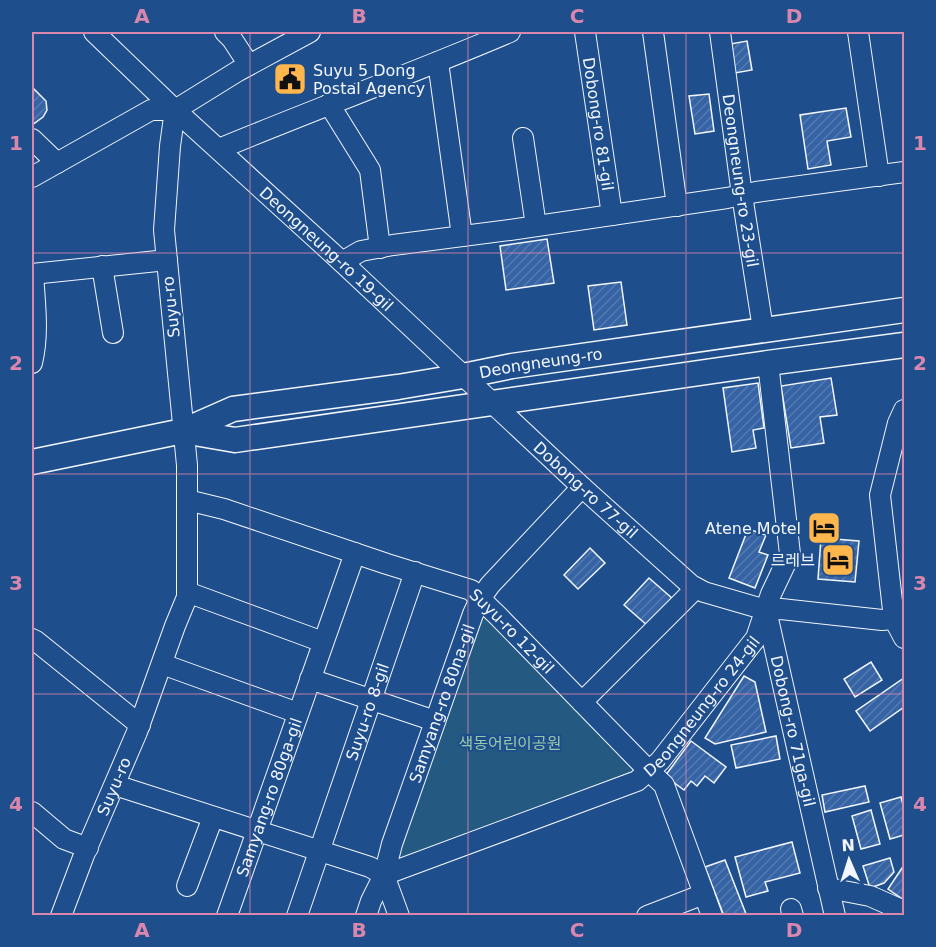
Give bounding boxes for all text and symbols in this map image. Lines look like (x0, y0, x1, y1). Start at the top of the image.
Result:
text: A (134, 4, 150, 28)
text: B (351, 4, 367, 28)
text: C (570, 4, 584, 28)
text: D (786, 4, 802, 28)
street label: Dobong-ro 81-gil (579, 56, 618, 192)
public building icon: Suyu 5 Dong Postal Agency (272, 61, 308, 97)
place label: Suyu 5 Dong Postal Agency (313, 61, 425, 98)
street label: Deongneung-ro 23-gil (719, 93, 763, 269)
text: 1 (9, 131, 23, 155)
text: 1 (913, 131, 927, 155)
street label: Deongneung-ro 19-gil (256, 182, 397, 315)
street label: Suyu-ro (158, 275, 184, 339)
street label: Deongneung-ro (477, 344, 604, 382)
text: 2 (9, 351, 23, 375)
text: 2 (913, 351, 927, 375)
street label: Dobong-ro 77-gil (530, 437, 642, 542)
hotel icon: Atene Motel (806, 510, 842, 546)
place label: Atene Motel (705, 519, 801, 538)
hotel icon: 르레브 (820, 542, 856, 578)
place label: 르레브 (771, 551, 815, 570)
text: 3 (9, 571, 23, 595)
text: 3 (913, 571, 927, 595)
street label: Suyu-ro 12-gil (466, 585, 558, 677)
street label: Samyang-ro 80na-gil (405, 621, 478, 785)
street label: Deongneung-ro 24-gil (640, 632, 763, 780)
street label: Dobong-ro 71ga-gil (767, 654, 820, 808)
street label: Suyu-ro 8-gil (342, 660, 393, 763)
street label: Samyang-ro 80ga-gil (232, 715, 306, 879)
park label: 색동어린이공원 (458, 734, 562, 753)
street label: Suyu-ro (93, 754, 135, 818)
text: 4 (9, 792, 23, 816)
text: 4 (913, 792, 927, 816)
north arrow (819, 830, 879, 890)
text: N (841, 836, 855, 855)
text: A (134, 918, 150, 942)
text: B (351, 918, 367, 942)
text: C (570, 918, 584, 942)
text: D (786, 918, 802, 942)

